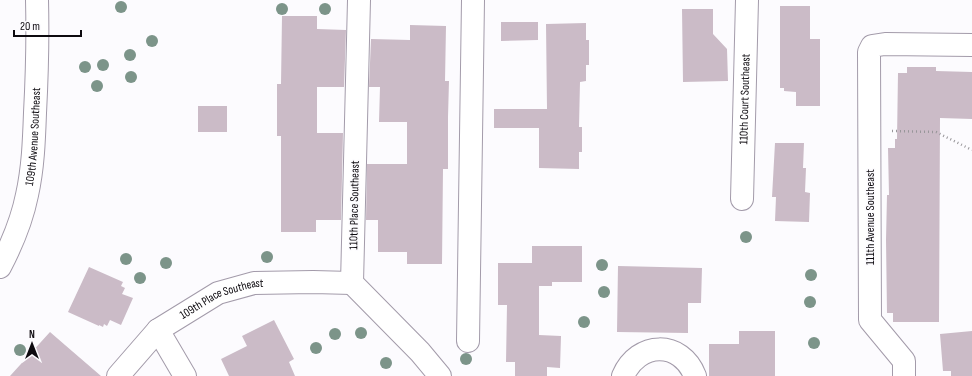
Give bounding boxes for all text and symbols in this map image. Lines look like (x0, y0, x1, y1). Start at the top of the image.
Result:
scale bar (14, 12, 81, 38)
text: 20 m (20, 19, 40, 34)
street label: 110th Court Southeast (736, 53, 754, 145)
street label: 109th Avenue Southeast (22, 87, 44, 187)
street label: 110th Place Southeast (346, 160, 363, 250)
street label: 111th Avenue Southeast (863, 169, 878, 265)
street label: 109th Place Southeast (177, 276, 264, 323)
north arrow (12, 324, 52, 364)
text: N (29, 328, 35, 341)

